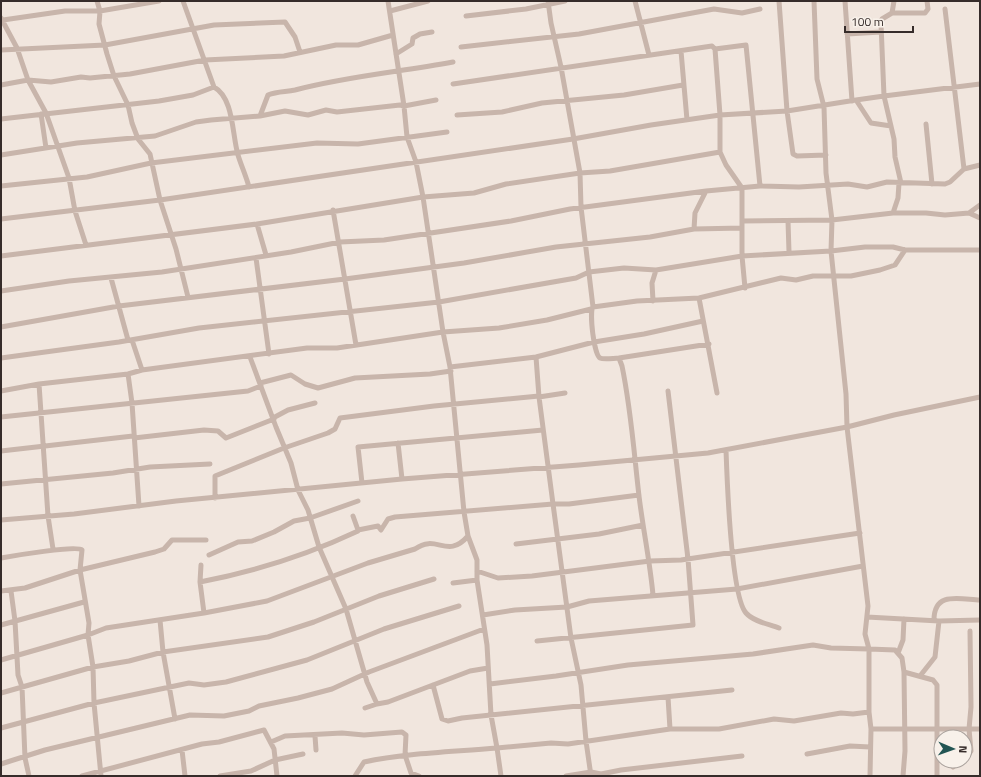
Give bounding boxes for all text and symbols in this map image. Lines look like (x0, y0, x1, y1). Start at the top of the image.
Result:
scale bar (845, 8, 913, 34)
text: 100 m (851, 12, 884, 31)
north arrow (933, 729, 973, 769)
text: N (955, 745, 971, 753)

